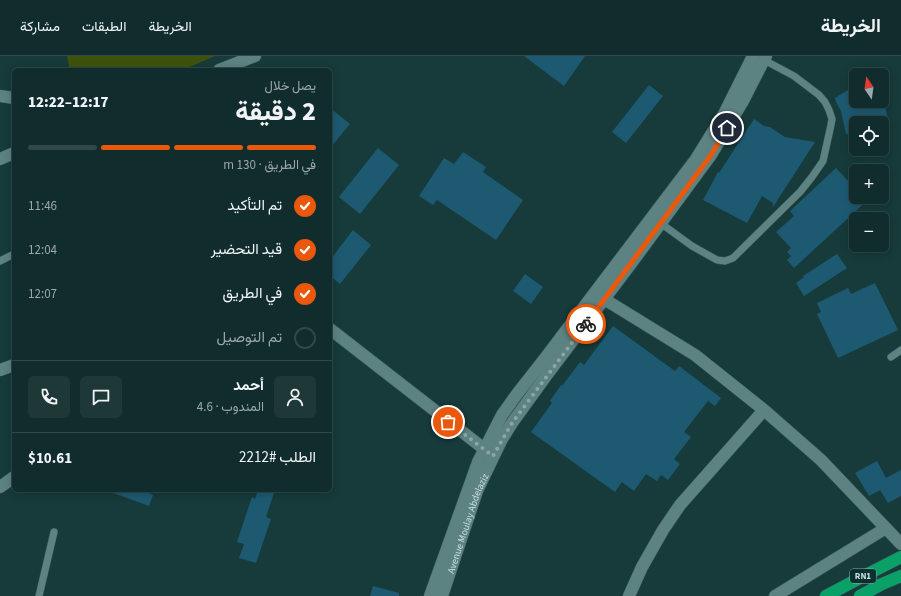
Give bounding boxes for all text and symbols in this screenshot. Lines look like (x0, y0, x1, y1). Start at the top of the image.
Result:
text: الخريطة (821, 13, 881, 40)
text: مشاركة (20, 17, 60, 37)
text: الطبقات (82, 17, 126, 37)
text: الخريطة (148, 17, 192, 37)
north arrow (849, 68, 889, 108)
map controls (849, 68, 889, 252)
text: يصل خلال (265, 77, 316, 95)
text: 12:17–12:22 (28, 92, 109, 113)
text: 2 دقيقة (235, 93, 316, 130)
pin (710, 111, 744, 145)
button: locate (849, 116, 889, 156)
icon: home (716, 117, 738, 139)
text: في الطريق · 130 m (223, 156, 316, 174)
button: + (849, 164, 889, 204)
text: تم التأكيد (227, 195, 282, 216)
icon: check (294, 195, 316, 217)
text: 11:46 (28, 197, 57, 215)
button: − (849, 212, 889, 252)
text: قيد التحضير (211, 239, 282, 260)
icon: check (294, 239, 316, 261)
text: 12:04 (28, 241, 57, 259)
text: في الطريق (222, 283, 282, 304)
icon: check (294, 283, 316, 305)
text: 12:07 (28, 285, 57, 303)
courier (566, 304, 606, 344)
icon: bike (575, 313, 597, 335)
text: تم التوصيل (216, 327, 282, 348)
text: أحمد (233, 375, 264, 396)
button: phone (28, 376, 70, 418)
button: chat (80, 376, 122, 418)
button: person (274, 376, 316, 418)
text: المندوب · 4.6 (197, 398, 264, 416)
pin (431, 405, 465, 439)
icon: bag (437, 411, 459, 433)
text: الطلب #2212 (239, 447, 316, 468)
text: $10.61 (28, 448, 72, 469)
street label: Avenue Moulay Abdelaziz (444, 471, 492, 575)
road number: RN1 (850, 569, 876, 583)

